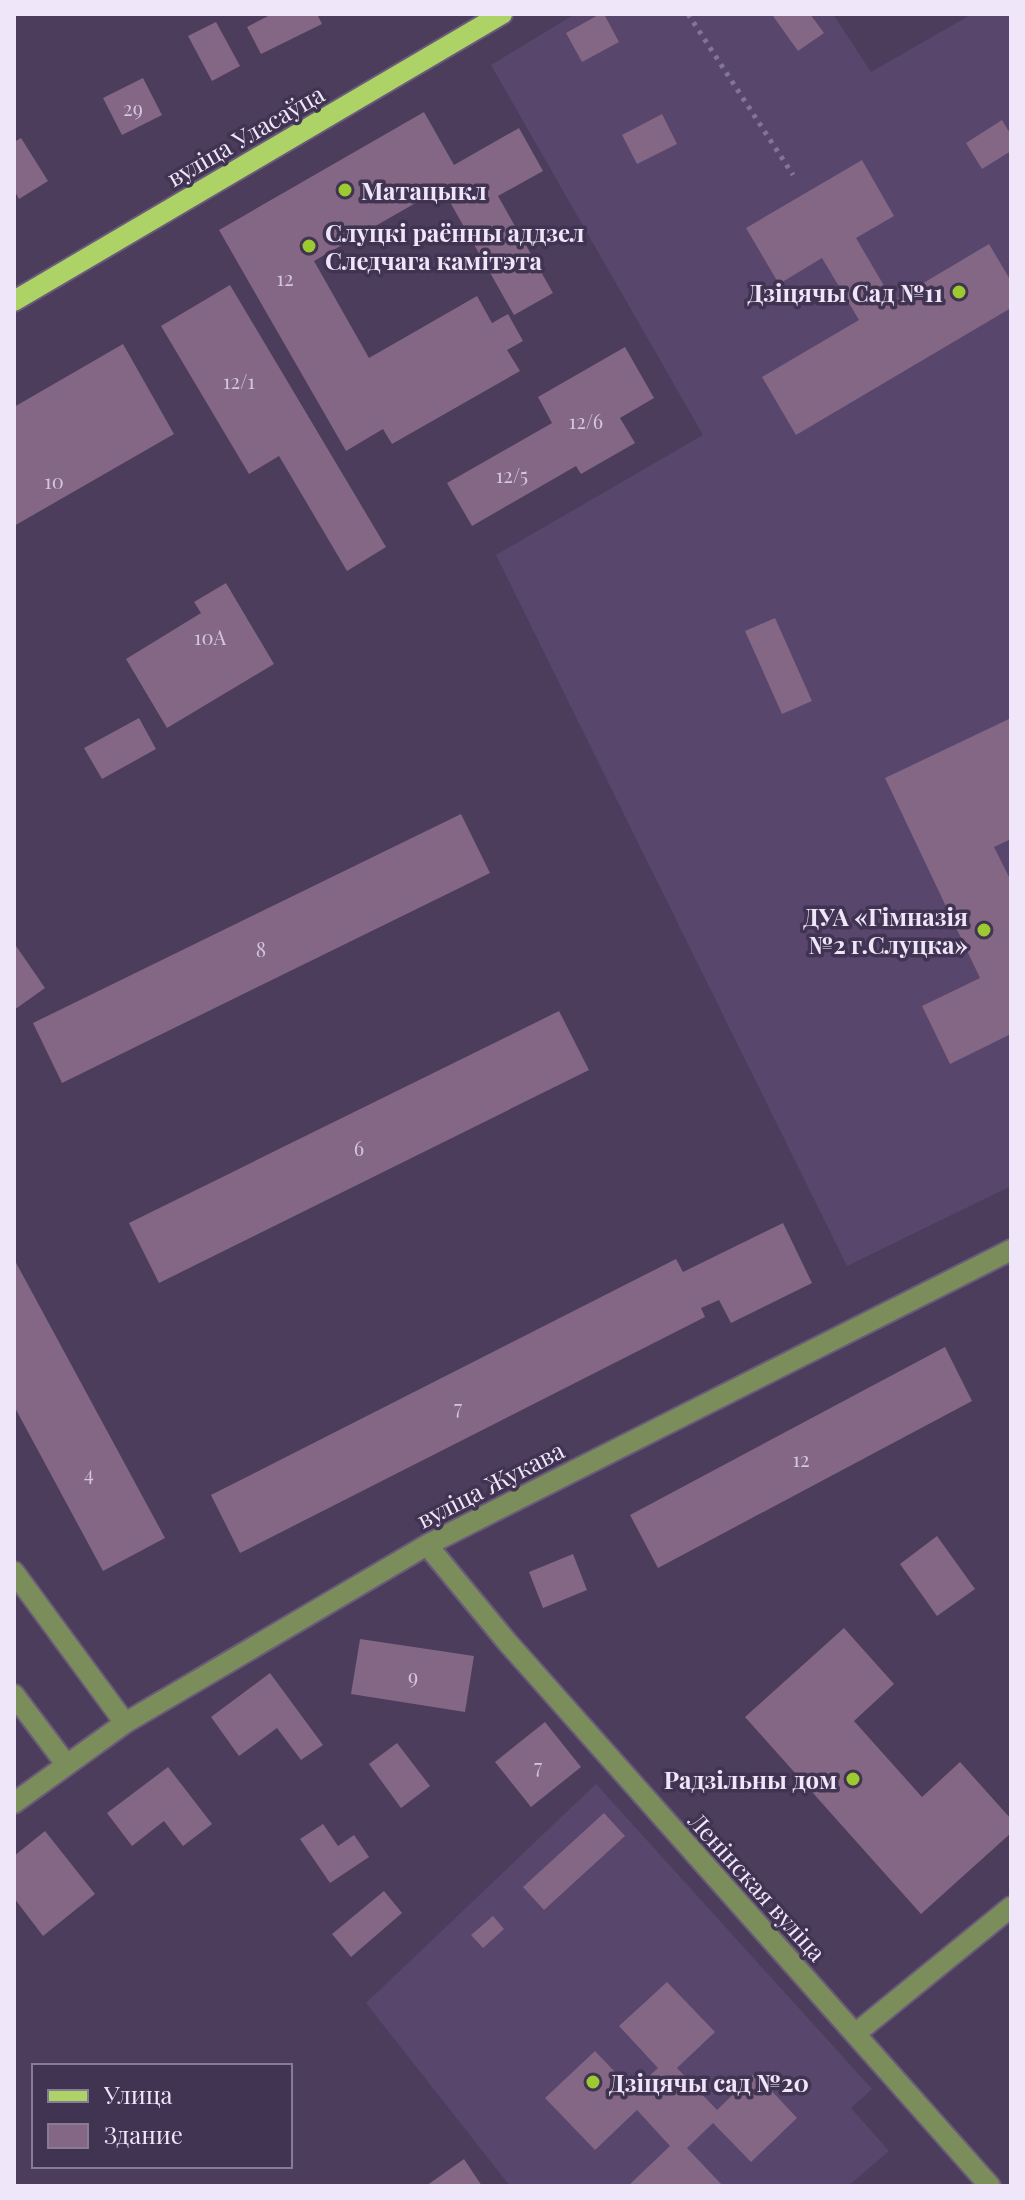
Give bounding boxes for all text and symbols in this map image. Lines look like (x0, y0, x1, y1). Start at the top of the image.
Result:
street label: вуліца Уласаўца (160, 77, 330, 193)
house number: 29 (123, 94, 143, 121)
place label: Матацыкл (361, 174, 487, 206)
marker: Матацыкл (336, 181, 354, 199)
place label: Слуцкі раённы аддзел Следчага камітэта (325, 216, 584, 276)
marker: Слуцкі раённы аддзел Следчага камітэта (300, 237, 318, 255)
house number: 12 (277, 264, 293, 291)
place label: Дзіцячы Сад №11 (748, 276, 943, 308)
marker: Дзіцячы Сад №11 (950, 283, 968, 301)
house number: 12/1 (223, 367, 255, 394)
house number: 12/6 (569, 407, 603, 434)
house number: 12/5 (496, 461, 528, 488)
house number: 10 (44, 467, 64, 494)
house number: 10А (194, 623, 226, 650)
place label: ДУА «Гімназія №2 г.Слуцка» (803, 900, 968, 960)
marker: ДУА «Гімназія №2 г.Слуцка» (975, 921, 993, 939)
house number: 8 (256, 935, 266, 962)
house number: 6 (354, 1134, 364, 1161)
house number: 7 (454, 1393, 462, 1420)
street label: вуліца Жукава (411, 1433, 569, 1535)
house number: 12 (793, 1445, 809, 1472)
house number: 4 (84, 1459, 94, 1486)
house number: 9 (408, 1662, 418, 1689)
house number: 7 (534, 1752, 542, 1779)
place label: Радзільны дом (664, 1763, 837, 1795)
marker: Радзільны дом (844, 1770, 862, 1788)
street label: Ленінская вуліца (682, 1804, 834, 1967)
legend (32, 2064, 292, 2168)
place label: Дзіцячы сад №20 (609, 2066, 809, 2098)
marker: Дзіцячы сад №20 (584, 2073, 602, 2091)
text: Улица (103, 2078, 173, 2110)
text: Здание (104, 2118, 183, 2150)

